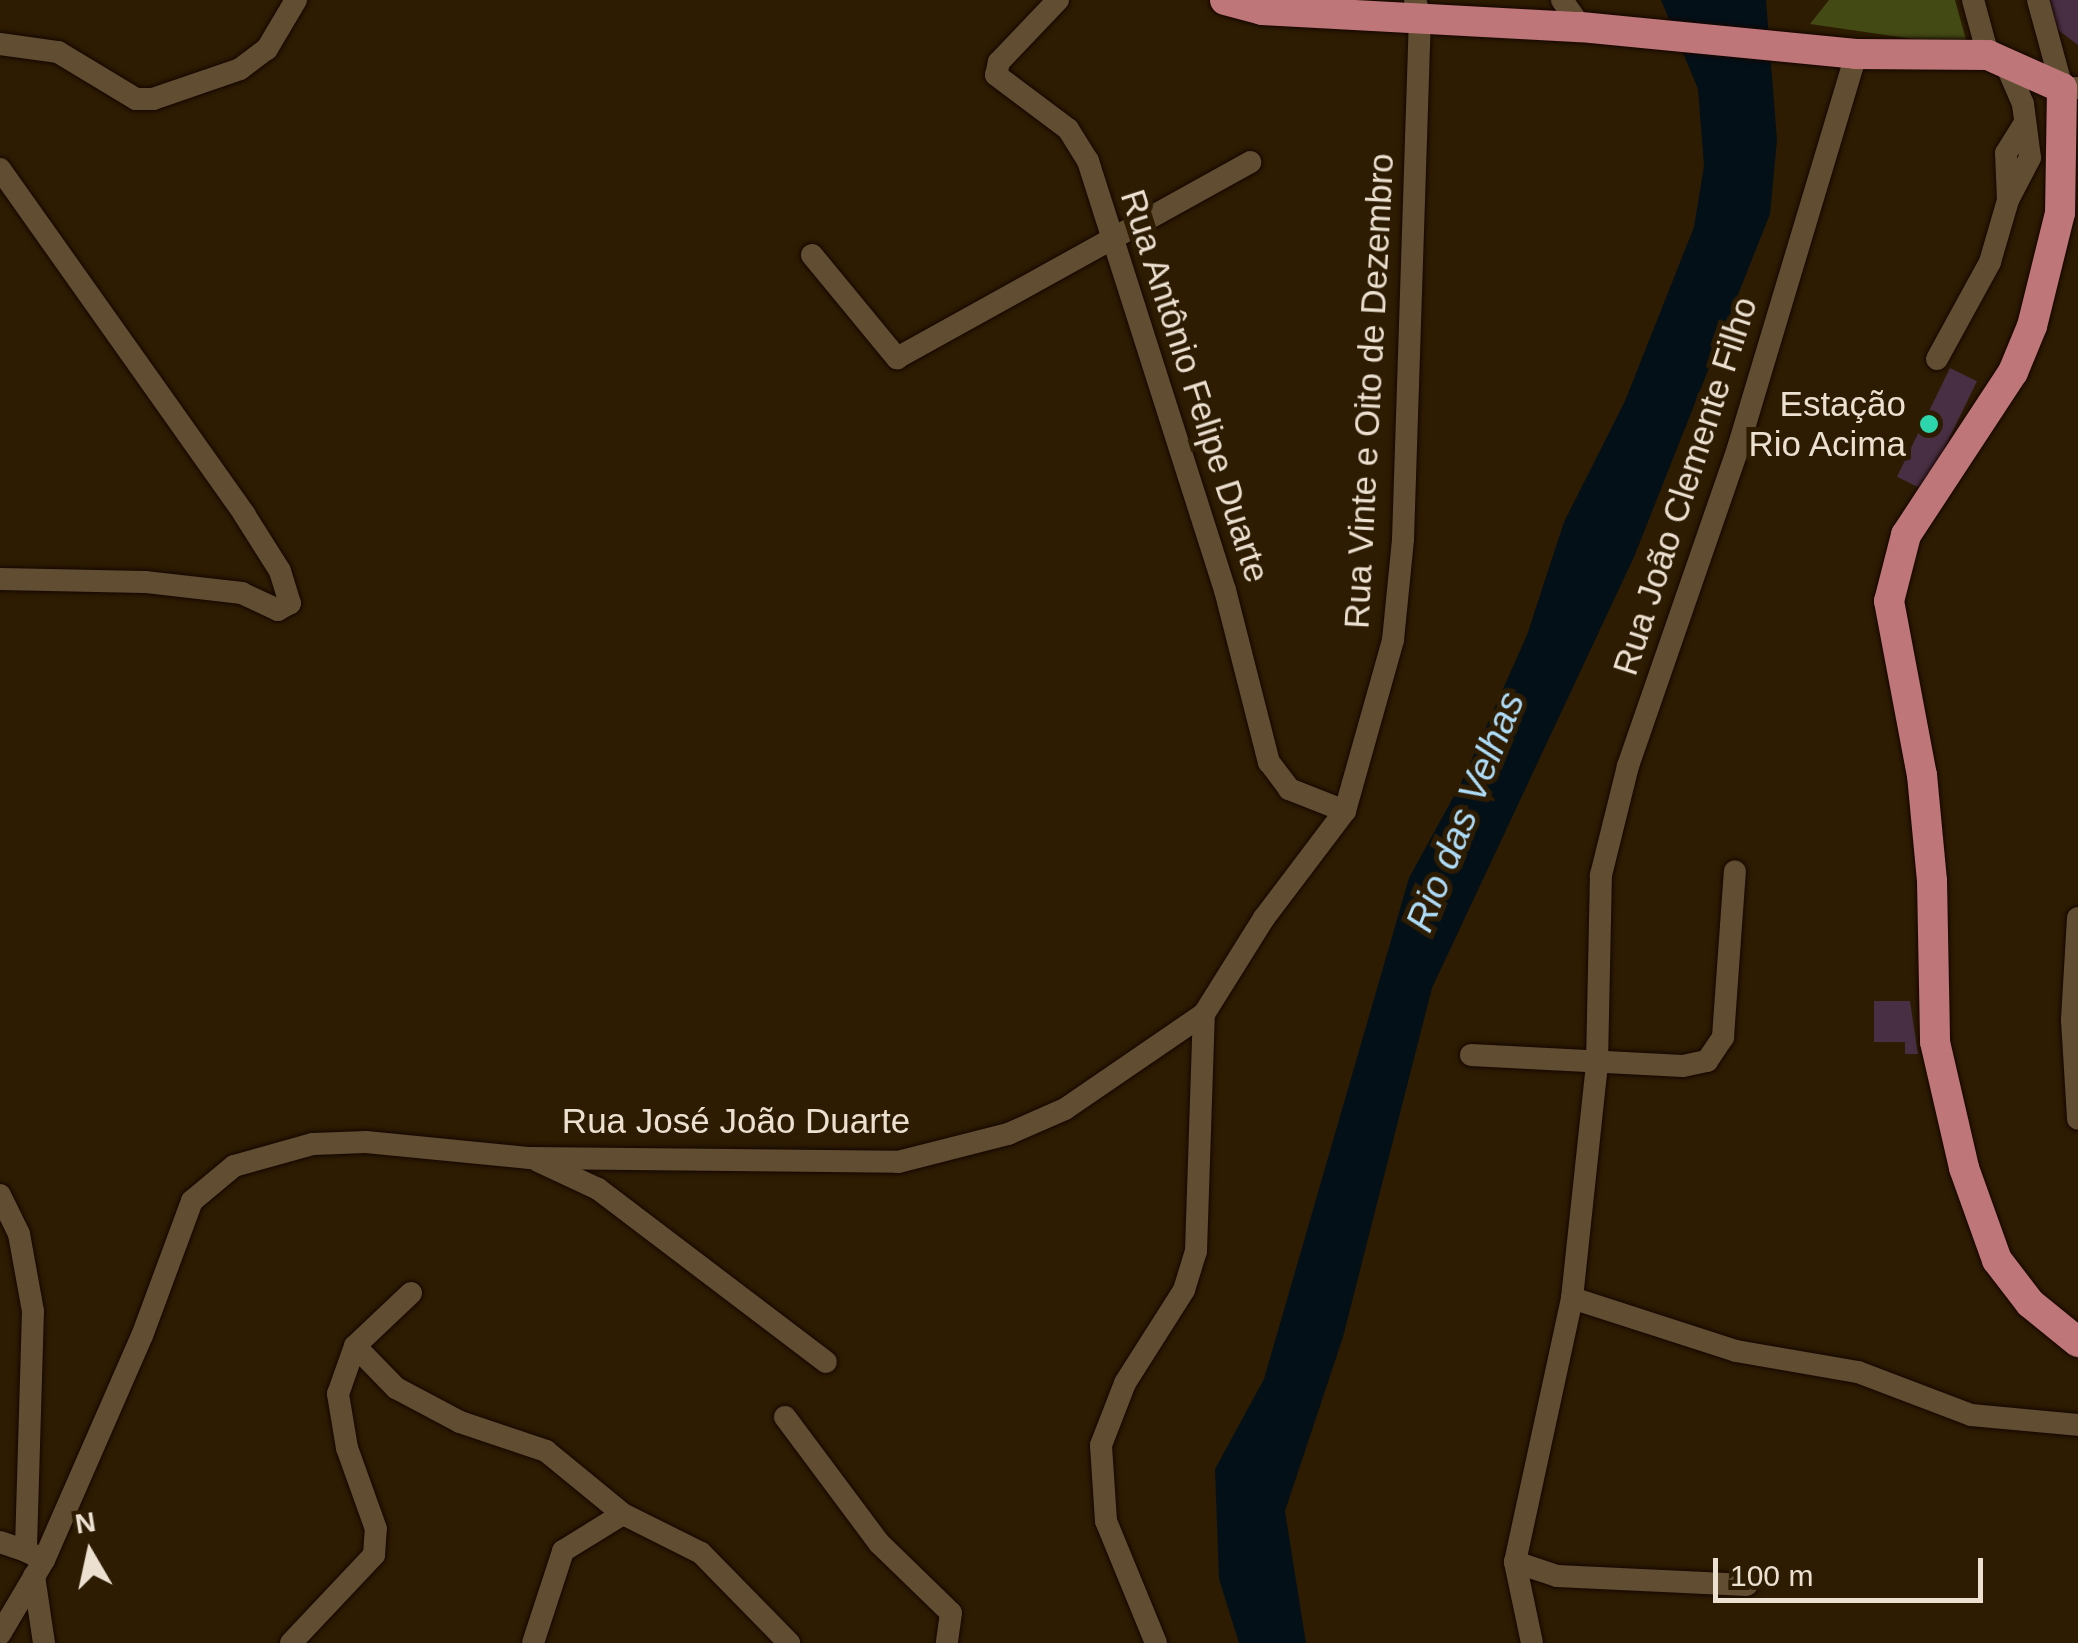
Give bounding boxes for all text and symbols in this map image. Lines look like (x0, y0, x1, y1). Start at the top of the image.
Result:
street label: Rua Vinte e Oito de Dezembro (1336, 152, 1402, 630)
street label: Rua Antônio Felipe Duarte (1111, 183, 1279, 589)
street label: Rua João Clemente Filho (1604, 292, 1766, 680)
place label: Estação Rio Acima (1747, 383, 1906, 465)
marker: Estação Rio Acima (1916, 411, 1942, 437)
water label: Rio das Velhas (1397, 686, 1535, 938)
street label: Rua José João Duarte (562, 1100, 910, 1142)
north arrow (40, 1503, 140, 1603)
text: N (73, 1506, 98, 1540)
scale bar (1718, 1538, 1988, 1600)
text: 100 m (1730, 1559, 1813, 1592)

